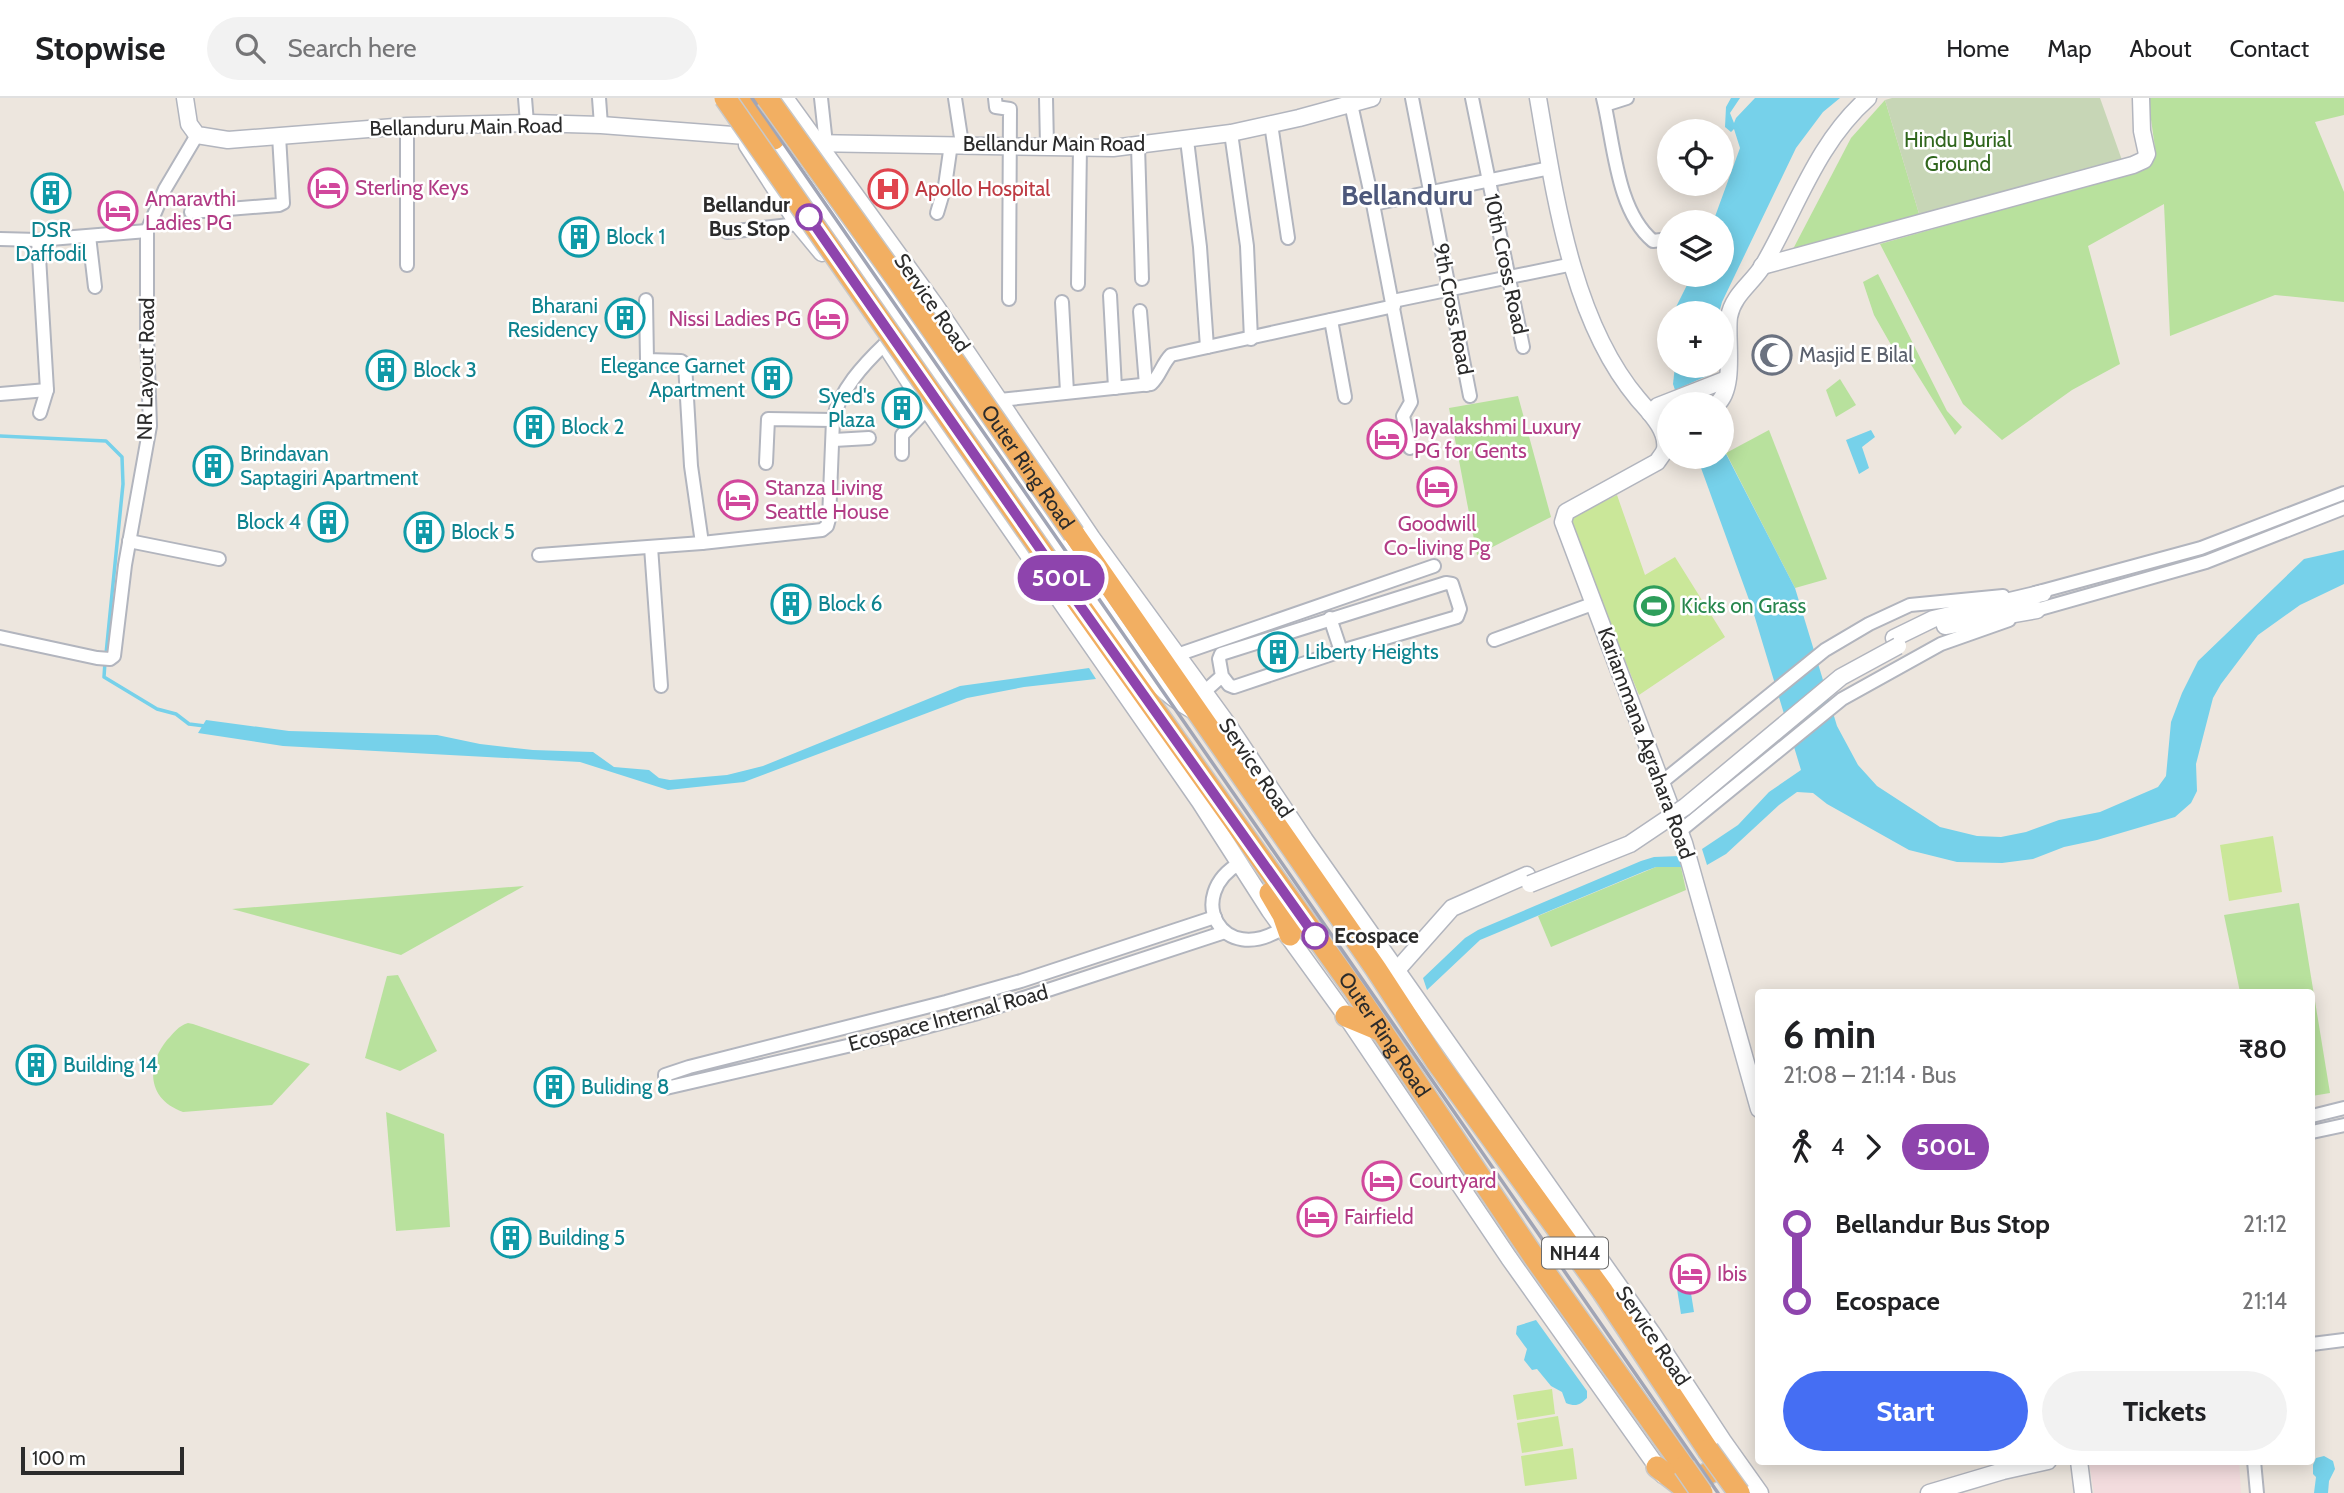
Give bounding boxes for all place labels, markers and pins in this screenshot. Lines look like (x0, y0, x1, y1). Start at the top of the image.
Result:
hotel icon: Sterling Keys (307, 167, 349, 209)
hospital icon: Apollo Hospital (867, 168, 909, 210)
building icon: DSR Daffodil (30, 172, 72, 214)
place label: Sterling Keys (355, 175, 469, 200)
place label: Apollo Hospital (915, 176, 1050, 201)
place label: Amaravthi Ladies PG (145, 186, 236, 235)
hotel icon: Amaravthi Ladies PG (97, 190, 139, 232)
place label: Bellandur Bus Stop (702, 192, 790, 241)
marker: Bellandur Bus Stop (796, 204, 822, 230)
building icon: Block 1 (558, 216, 600, 258)
place label: DSR Daffodil (15, 217, 87, 266)
place label: Block 1 (606, 224, 665, 249)
place label: Bharani Residency (508, 293, 598, 342)
building icon: Bharani Residency (604, 297, 646, 339)
hotel icon: Nissi Ladies PG (807, 298, 849, 340)
place label: Nissi Ladies PG (668, 306, 801, 331)
mosque icon: Masjid E Bilal (1751, 334, 1793, 376)
place label: Masjid E Bilal (1799, 342, 1913, 368)
building icon: Block 3 (365, 349, 407, 391)
place label: Elegance Garnet Apartment (600, 353, 745, 402)
place label: Block 3 (413, 357, 477, 382)
building icon: Elegance Garnet Apartment (751, 357, 793, 399)
place label: Syed's Plaza (818, 383, 875, 432)
building icon: Syed's Plaza (881, 387, 923, 429)
building icon: Block 2 (513, 406, 555, 448)
place label: Block 2 (561, 414, 624, 439)
place label: Jayalakshmi Luxury PG for Gents (1413, 414, 1581, 463)
hotel icon: Jayalakshmi Luxury PG for Gents (1366, 418, 1408, 460)
place label: Brindavan Saptagiri Apartment (240, 441, 418, 490)
building icon: Brindavan Saptagiri Apartment (192, 445, 234, 487)
hotel icon: Goodwill Co-living Pg (1416, 466, 1458, 508)
place label: Stanza Living Seattle House (765, 475, 889, 524)
hotel icon: Stanza Living Seattle House (717, 479, 759, 521)
building icon: Block 4 (307, 501, 349, 543)
place label: Block 4 (236, 509, 301, 534)
building icon: Block 5 (403, 511, 445, 553)
place label: Goodwill Co-living Pg (1384, 511, 1491, 560)
place label: Block 5 (451, 519, 515, 544)
building icon: Block 6 (770, 583, 812, 625)
sports icon: Kicks on Grass (1633, 585, 1675, 627)
place label: Block 6 (818, 591, 882, 616)
place label: Kicks on Grass (1681, 593, 1806, 618)
building icon: Liberty Heights (1257, 631, 1299, 673)
place label: Liberty Heights (1305, 639, 1439, 664)
marker: Ecospace (1302, 923, 1328, 949)
place label: Ecospace (1334, 923, 1419, 948)
building icon: Building 14 (15, 1044, 57, 1086)
place label: Building 14 (63, 1052, 158, 1077)
building icon: Buliding 8 (533, 1066, 575, 1108)
place label: Buliding 8 (581, 1074, 670, 1099)
hotel icon: Courtyard (1361, 1160, 1403, 1202)
place label: Courtyard (1409, 1168, 1497, 1193)
hotel icon: Fairfield (1296, 1196, 1338, 1238)
place label: Fairfield (1344, 1204, 1414, 1229)
building icon: Building 5 (490, 1217, 532, 1259)
place label: Building 5 (538, 1225, 625, 1250)
hotel icon: Ibis (1669, 1253, 1711, 1295)
place label: Ibis (1717, 1261, 1747, 1286)

